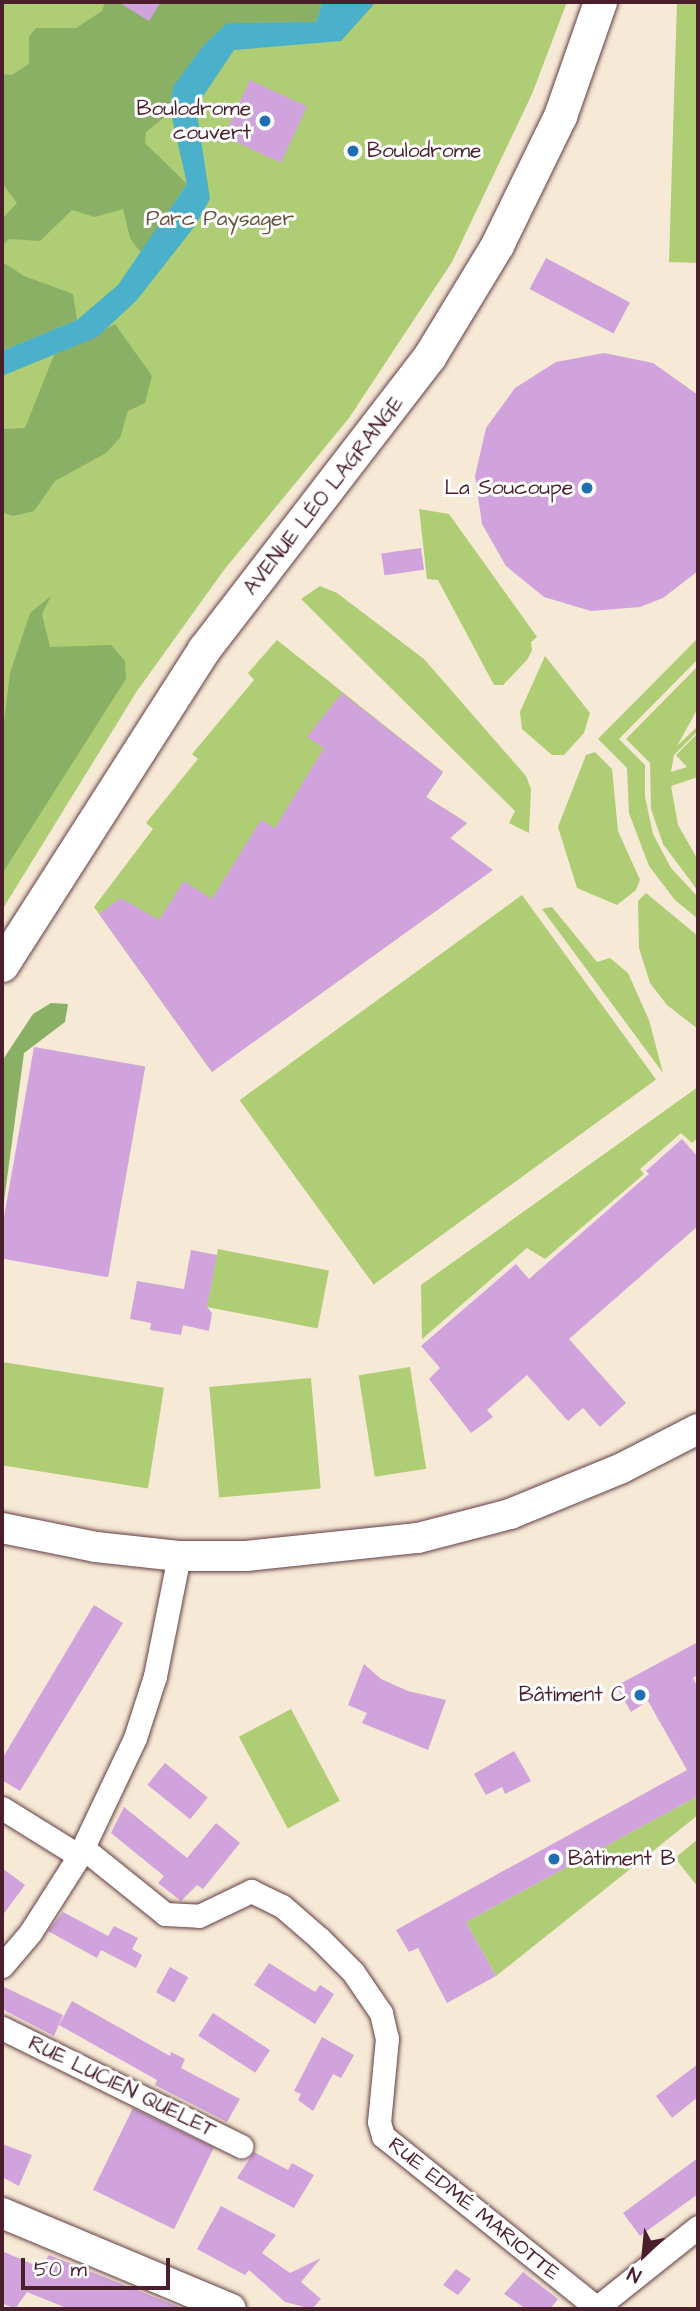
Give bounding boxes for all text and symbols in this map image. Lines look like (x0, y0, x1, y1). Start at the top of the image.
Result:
place label: Boulodrome couvert (137, 96, 251, 146)
marker: Boulodrome couvert (257, 113, 273, 129)
place label: Boulodrome (367, 138, 481, 164)
marker: Boulodrome (345, 143, 361, 159)
park label: Parc Paysager (146, 206, 294, 232)
street label: AVENUE LÉO LAGRANGE (239, 392, 409, 600)
place label: La Soucoupe (445, 475, 573, 501)
marker: La Soucoupe (579, 480, 595, 496)
place label: Bâtiment C (519, 1682, 626, 1708)
marker: Bâtiment C (632, 1687, 648, 1703)
place label: Bâtiment B (568, 1846, 675, 1872)
marker: Bâtiment B (546, 1851, 562, 1867)
street label: RUE LUCIEN QUELET (24, 2031, 220, 2143)
street label: RUE EDMÉ MARIOTTE (383, 2132, 565, 2286)
north arrow (609, 2220, 679, 2290)
scale bar (24, 2244, 173, 2288)
text: 50 m (34, 2255, 87, 2284)
text: N (623, 2260, 646, 2289)

